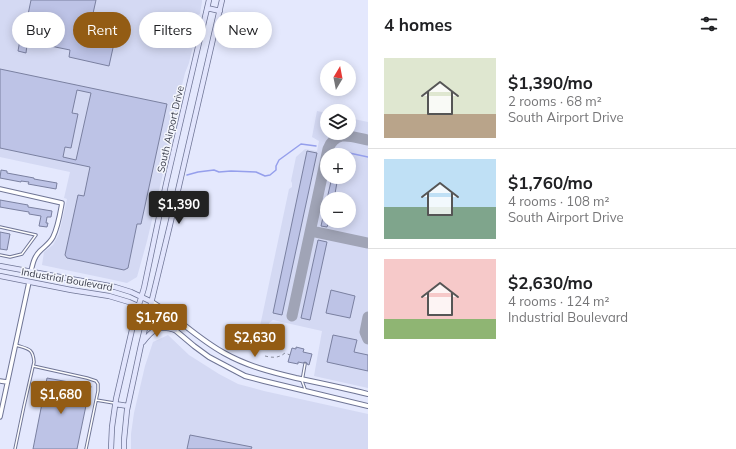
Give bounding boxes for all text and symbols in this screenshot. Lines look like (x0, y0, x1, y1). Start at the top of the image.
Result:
chip: Buy (12, 12, 65, 48)
chip: Rent (73, 12, 131, 48)
chip: Filters (139, 12, 206, 48)
chip: New (214, 12, 272, 48)
icon: filters (698, 13, 720, 35)
text: 4 homes (384, 14, 452, 35)
north arrow (320, 60, 356, 96)
map controls (320, 60, 356, 228)
text: $1,390/mo (508, 72, 593, 93)
icon: home (416, 74, 464, 122)
street label: South Airport Drive (154, 84, 187, 174)
text: 2 rooms · 68 m² (508, 93, 602, 109)
button: layers (320, 104, 356, 140)
text: South Airport Drive (508, 109, 624, 125)
button: + (320, 148, 356, 184)
text: $1,760/mo (508, 172, 593, 193)
icon: home (416, 175, 464, 223)
pin: $1,390 (146, 191, 212, 225)
button: − (320, 192, 356, 228)
text: 4 rooms · 108 m² (508, 193, 609, 209)
text: $1,390 (158, 196, 200, 212)
text: South Airport Drive (508, 209, 624, 225)
street label: Industrial Boulevard (20, 265, 114, 294)
text: $2,630/mo (508, 272, 593, 293)
icon: home (416, 275, 464, 323)
text: 4 rooms · 124 m² (508, 293, 609, 309)
pin: $1,760 (124, 304, 190, 338)
text: $1,760 (136, 309, 178, 325)
text: Industrial Boulevard (508, 309, 628, 325)
pin: $2,630 (222, 324, 288, 358)
text: $2,630 (234, 329, 276, 345)
pin: $1,680 (28, 381, 94, 415)
text: $1,680 (40, 386, 82, 402)

